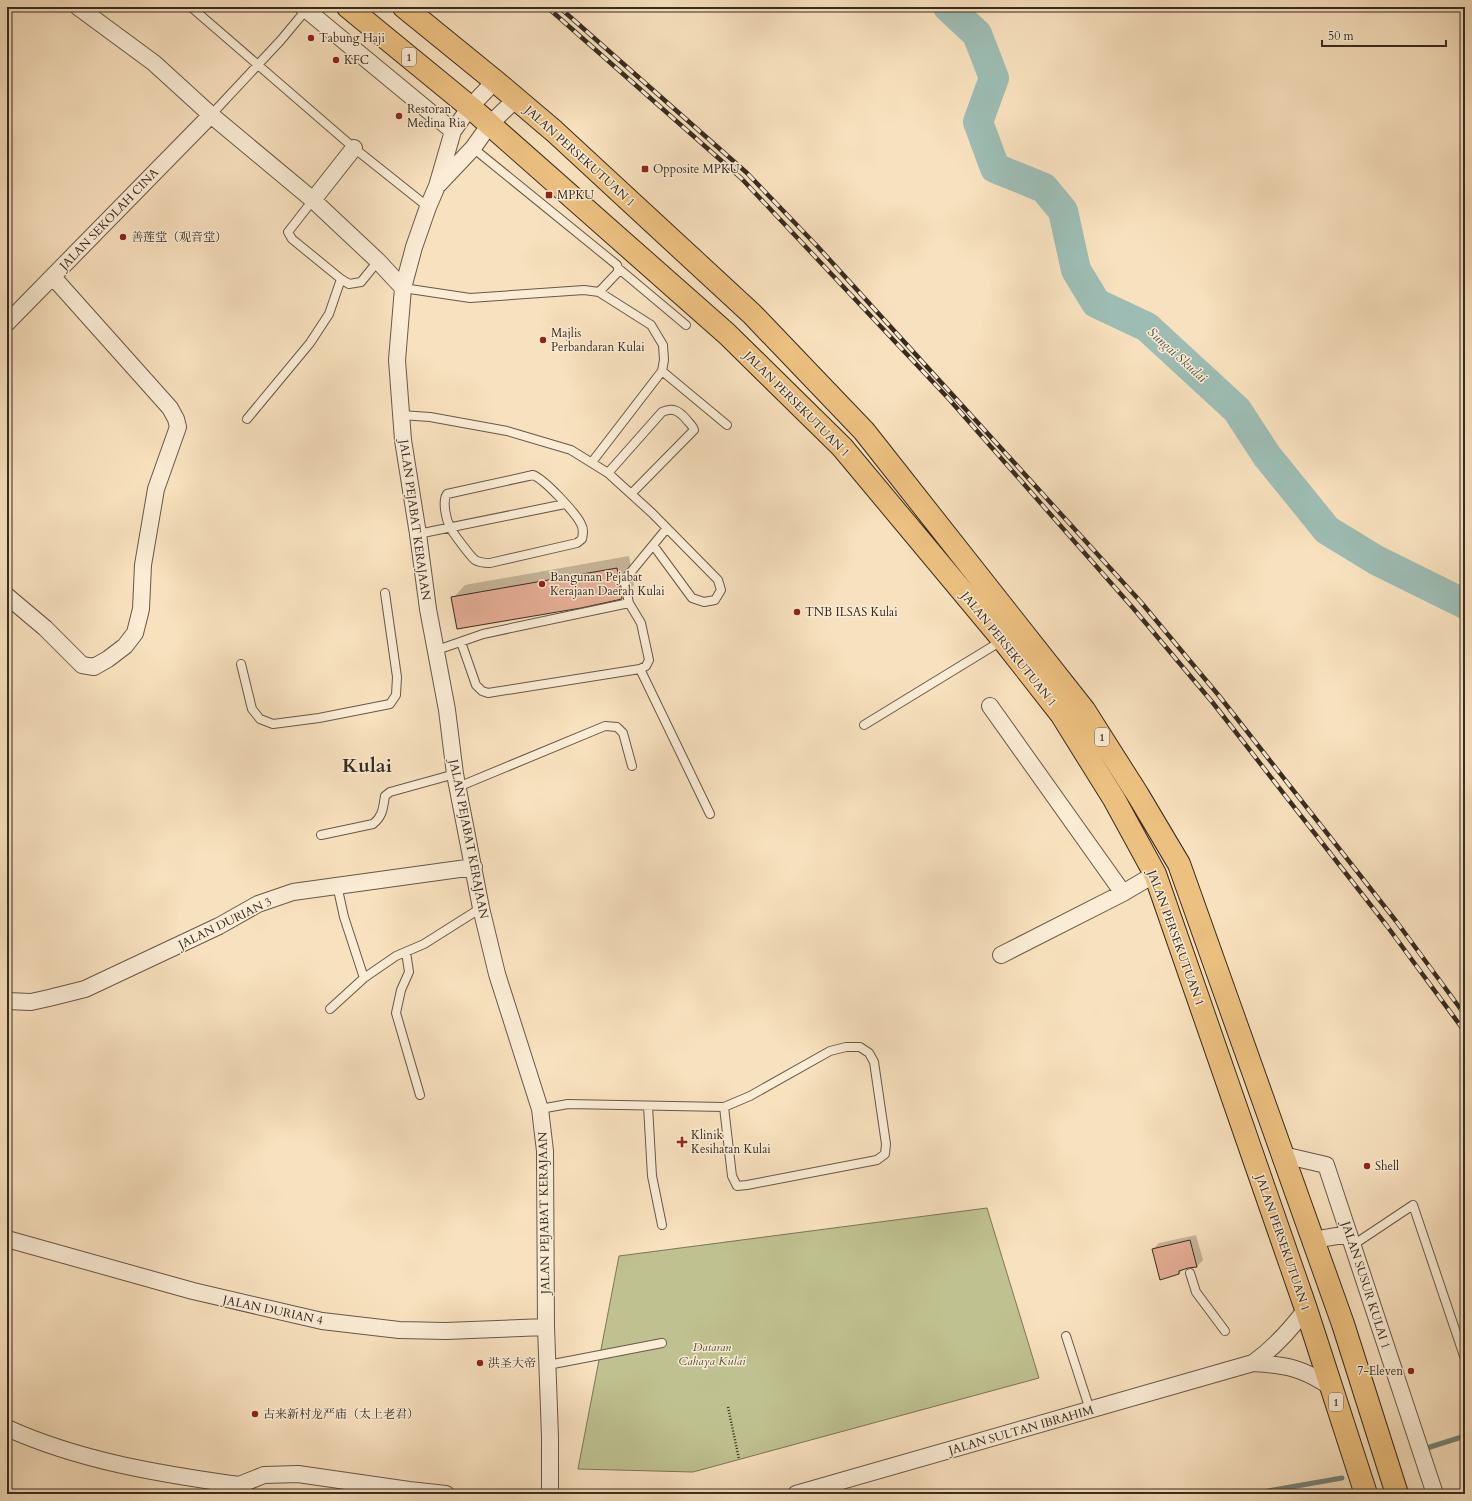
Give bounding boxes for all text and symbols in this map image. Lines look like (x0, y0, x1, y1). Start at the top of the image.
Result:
scale bar (1322, 22, 1446, 48)
text: 50 m (1328, 28, 1355, 44)
place label: Tabung Haji (319, 30, 385, 46)
marker: Tabung Haji (306, 33, 316, 43)
road number: 1 (402, 48, 416, 66)
place label: KFC (344, 52, 369, 68)
marker: KFC (331, 55, 341, 65)
place label: Restoran Medina Ria (407, 101, 466, 131)
street label: JALAN PERSEKUTUAN 1 (520, 101, 639, 210)
marker: Restoran Medina Ria (394, 111, 404, 121)
place label: Opposite MPKU (653, 161, 740, 177)
street label: JALAN SEKOLAH CINA (55, 164, 162, 275)
marker: Opposite MPKU (640, 164, 650, 174)
place label: MPKU (557, 187, 594, 203)
marker: MPKU (544, 190, 554, 200)
place label: 善莲堂（观音堂） (131, 229, 227, 245)
marker: 善莲堂（观音堂） (118, 232, 128, 242)
water label: Sungai Skudai (1143, 323, 1211, 387)
place label: Majlis Perbandaran Kulai (551, 325, 645, 355)
marker: Majlis Perbandaran Kulai (538, 335, 548, 345)
street label: JALAN PERSEKUTUAN 1 (739, 346, 853, 460)
street label: JALAN PEJABAT KERAJAAN (396, 437, 434, 602)
place label: Bangunan Pejabat Kerajaan Daerah Kulai (550, 569, 665, 599)
marker: Bangunan Pejabat Kerajaan Daerah Kulai (537, 579, 547, 589)
street label: JALAN PERSEKUTUAN 1 (956, 587, 1060, 710)
place label: TNB ILSAS Kulai (805, 604, 898, 620)
marker: TNB ILSAS Kulai (792, 607, 802, 617)
road number: 1 (1095, 728, 1109, 746)
district label: Kulai (342, 752, 392, 779)
street label: JALAN PEJABAT KERAJAAN (445, 756, 492, 921)
street label: JALAN PERSEKUTUAN 1 (1143, 866, 1208, 1008)
street label: JALAN DURIAN 3 (174, 893, 274, 953)
place label: Klinik Kesihatan Kulai (691, 1127, 771, 1157)
street label: JALAN PEJABAT KERAJAAN (535, 1131, 553, 1296)
marker: Klinik Kesihatan Kulai (676, 1136, 688, 1148)
place label: Shell (1375, 1158, 1399, 1174)
marker: Shell (1362, 1161, 1372, 1171)
street label: JALAN PERSEKUTUAN 1 (1251, 1171, 1314, 1313)
street label: JALAN SUSUR KULAI 1 (1337, 1217, 1394, 1351)
street label: JALAN DURIAN 4 (220, 1291, 325, 1328)
park label: Dataran Cahaya Kulai (679, 1339, 746, 1369)
place label: 洪圣大帝 (488, 1355, 536, 1371)
marker: 洪圣大帝 (475, 1358, 485, 1368)
place label: 7-Eleven (1357, 1363, 1403, 1379)
marker: 7-Eleven (1406, 1366, 1416, 1376)
road number: 1 (1329, 1393, 1343, 1411)
street label: JALAN SULTAN IBRAHIM (945, 1401, 1096, 1459)
place label: 古来新村龙严庙（太上老君） (263, 1406, 419, 1422)
marker: 古来新村龙严庙（太上老君） (250, 1409, 260, 1419)

